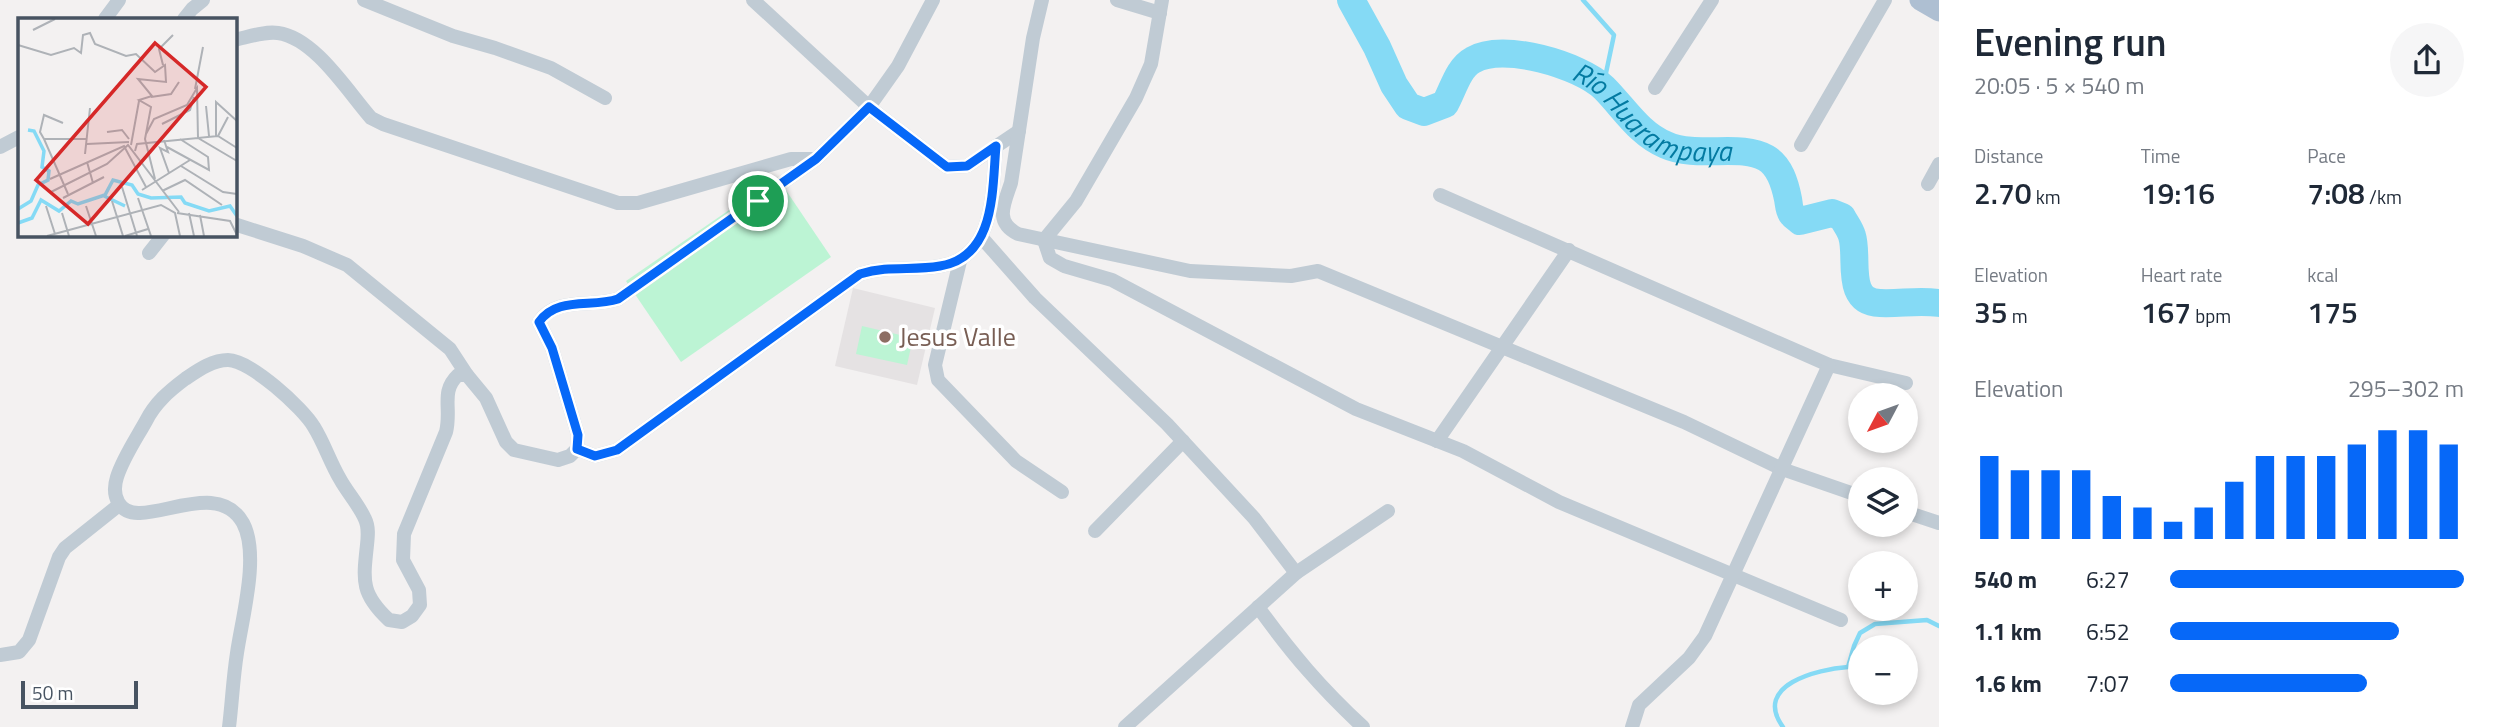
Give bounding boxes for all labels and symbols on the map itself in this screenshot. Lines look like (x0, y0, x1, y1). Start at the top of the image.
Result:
inset map (18, 18, 236, 236)
water label: Río Huarampaya (1566, 50, 1734, 172)
pin (728, 171, 788, 231)
place label: Jesus Valle (899, 317, 1016, 356)
marker: Jesus Valle (877, 329, 893, 345)
north arrow (1848, 383, 1918, 453)
scale bar (21, 678, 138, 710)

